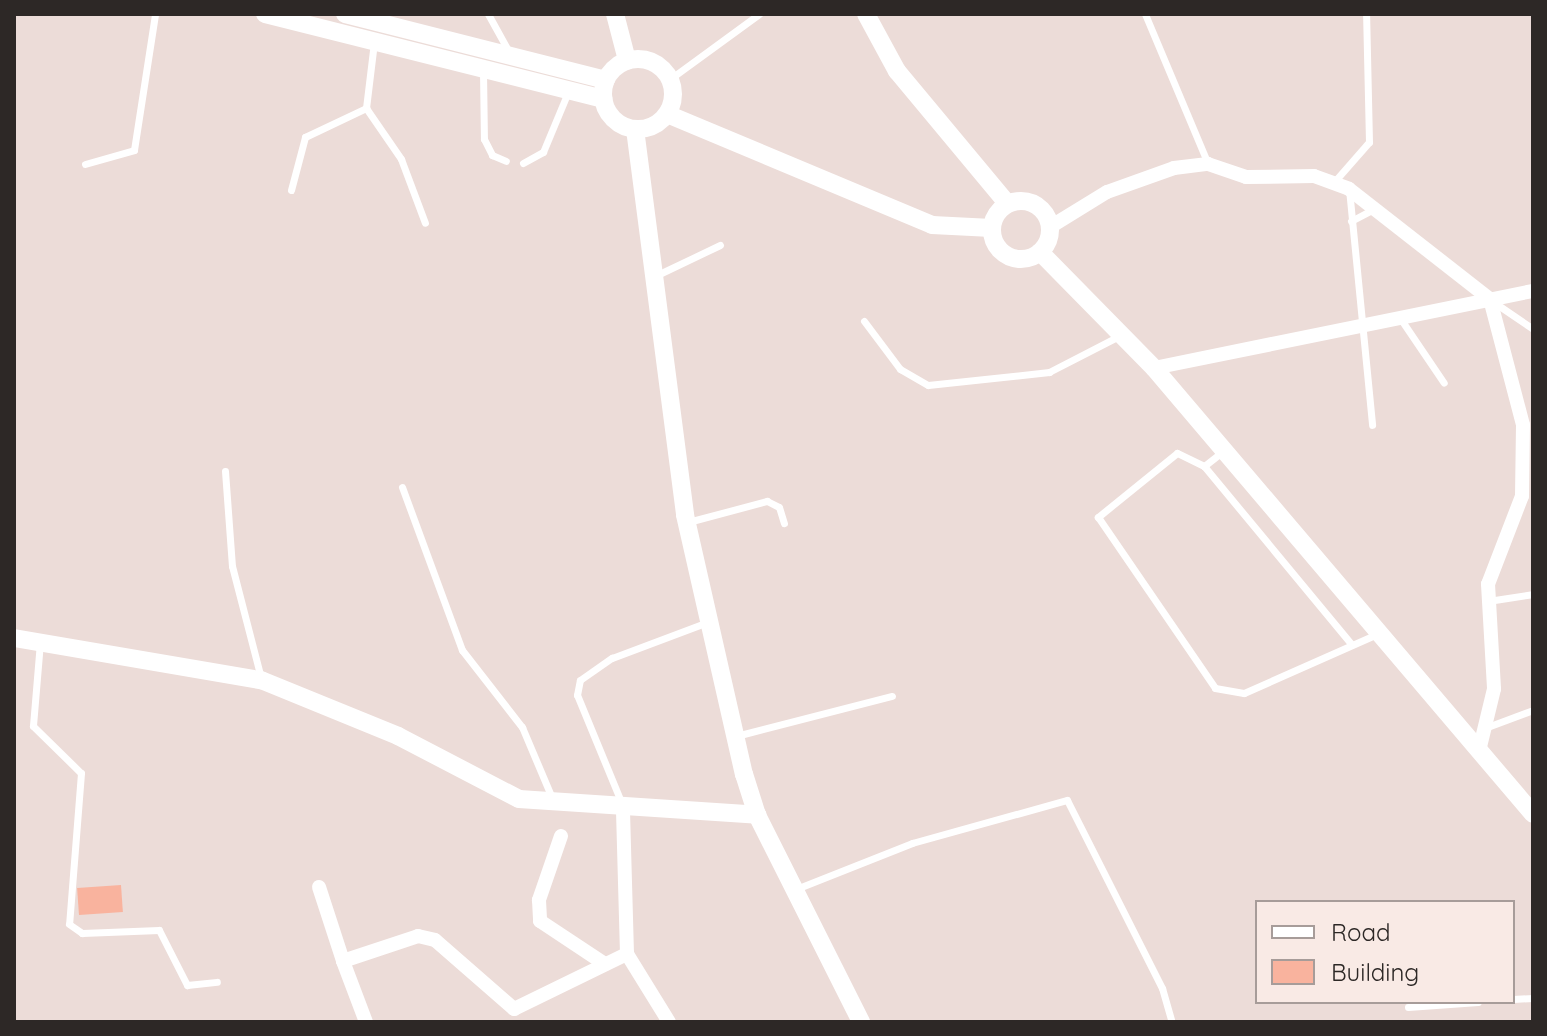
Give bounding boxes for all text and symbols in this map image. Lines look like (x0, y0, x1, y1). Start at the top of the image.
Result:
legend (1255, 900, 1515, 1004)
text: Road (1331, 917, 1391, 947)
text: Building (1331, 957, 1419, 987)

